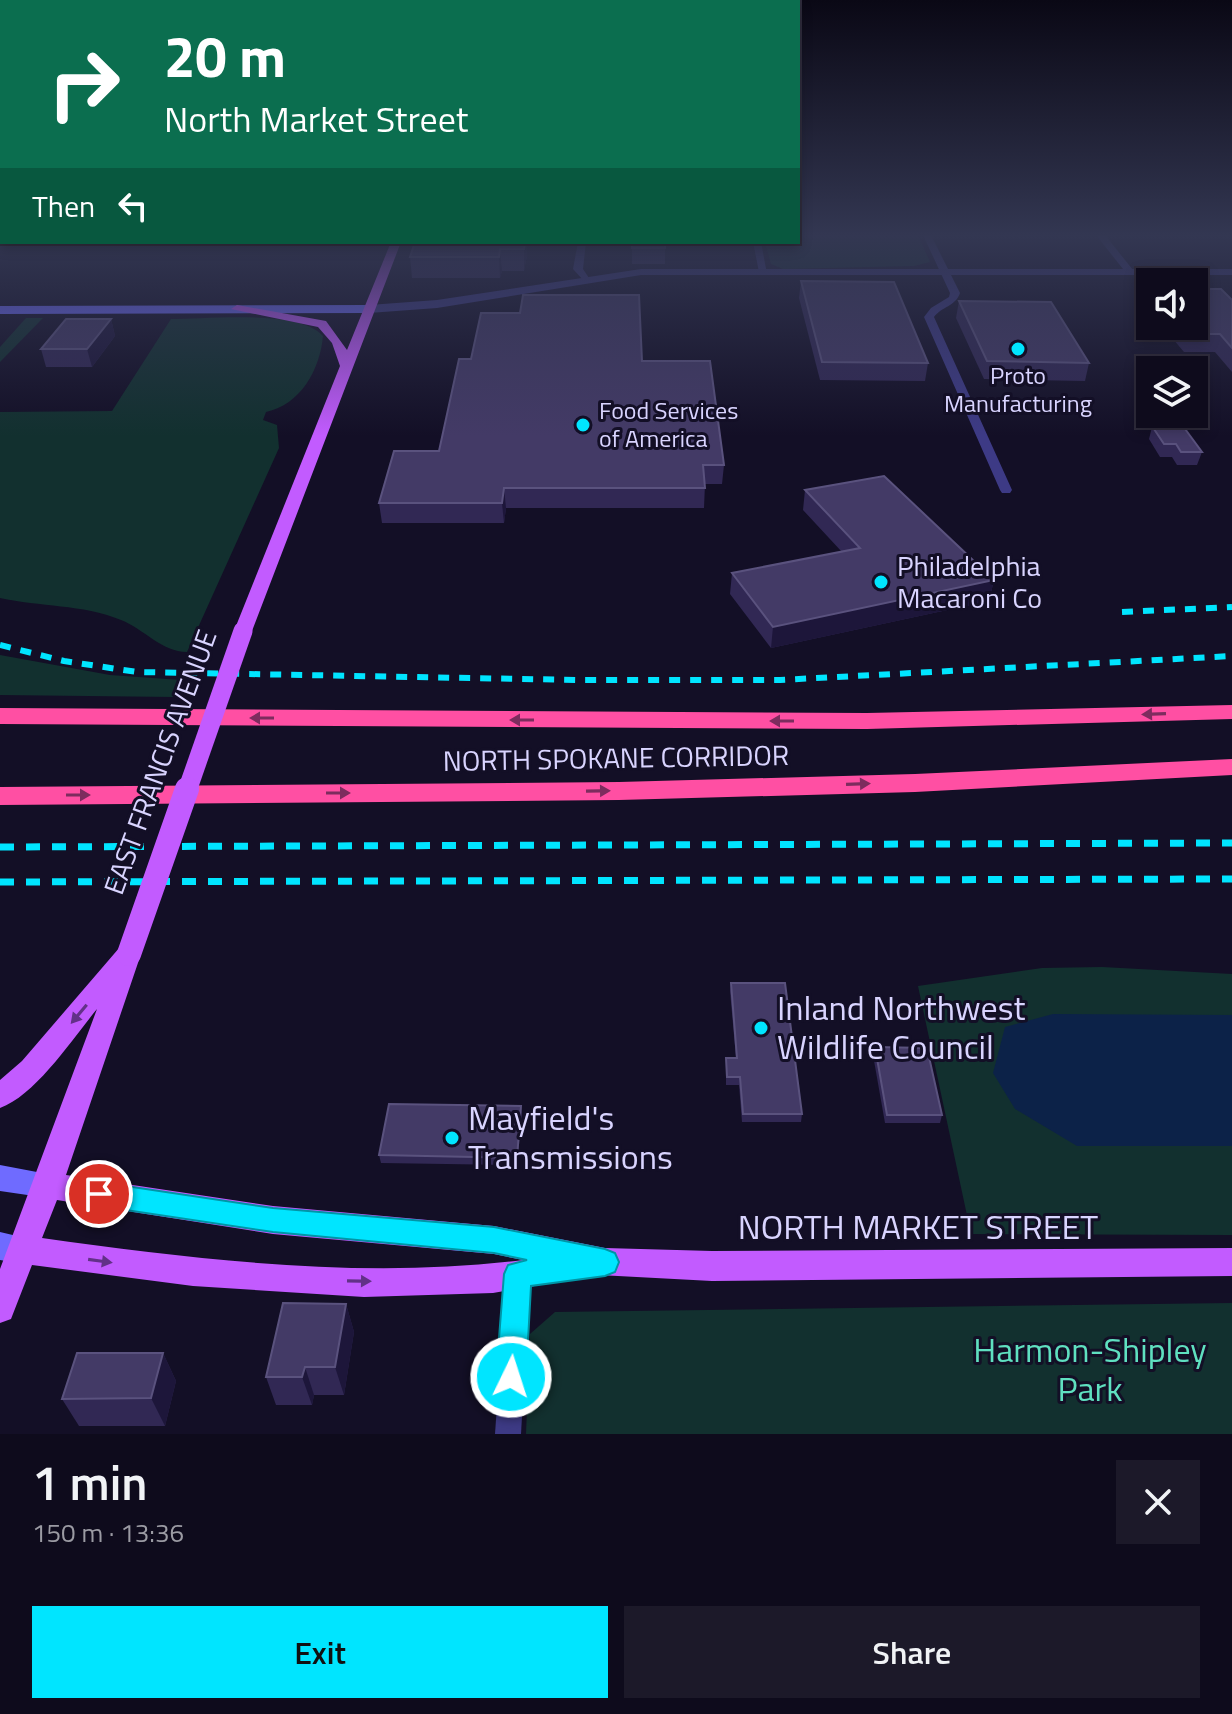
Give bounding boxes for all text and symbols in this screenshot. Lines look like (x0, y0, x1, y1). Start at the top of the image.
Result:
text: 20 m (164, 14, 286, 99)
icon: right (32, 32, 136, 136)
text: North Market Street (164, 91, 468, 146)
text: Then (32, 183, 95, 229)
icon: left (111, 184, 155, 228)
map controls (1136, 268, 1208, 428)
button: sound (1136, 268, 1208, 340)
marker: Proto Manufacturing (1009, 340, 1027, 358)
button: layers (1136, 356, 1208, 428)
place label: Proto Manufacturing (944, 357, 1092, 421)
place label: Food Services of America (599, 392, 738, 456)
marker: Food Services of America (574, 416, 592, 434)
place label: Philadelphia Macaroni Co (897, 544, 1042, 619)
marker: Philadelphia Macaroni Co (872, 573, 890, 591)
street label: EAST FRANCIS AVENUE (92, 623, 227, 900)
one-way arrow (1141, 708, 1166, 721)
one-way arrow (249, 712, 274, 724)
one-way arrow (509, 714, 534, 726)
one-way arrow (769, 715, 794, 727)
street label: NORTH SPOKANE CORRIDOR (443, 733, 789, 782)
one-way arrow (846, 778, 871, 791)
one-way arrow (586, 785, 611, 797)
one-way arrow (326, 787, 351, 800)
one-way arrow (66, 789, 91, 801)
place label: Inland Northwest Wildlife Council (777, 981, 1026, 1072)
one-way arrow (71, 1003, 88, 1023)
marker: Inland Northwest Wildlife Council (752, 1019, 770, 1037)
place label: Mayfield's Transmissions (468, 1091, 673, 1182)
marker: Mayfield's Transmissions (443, 1129, 461, 1147)
pin (65, 1160, 133, 1228)
icon: arrive (77, 1172, 121, 1216)
street label: NORTH MARKET STREET (738, 1200, 1098, 1252)
one-way arrow (88, 1255, 113, 1268)
one-way arrow (347, 1275, 372, 1288)
park label: Harmon-Shipley Park (973, 1323, 1207, 1414)
position arrow (469, 1335, 553, 1419)
text: 1 min (32, 1446, 147, 1519)
button: close (1116, 1460, 1200, 1544)
text: 150 m · 13:36 (32, 1513, 184, 1552)
button: Exit (32, 1606, 608, 1698)
button: Share (624, 1606, 1200, 1698)

